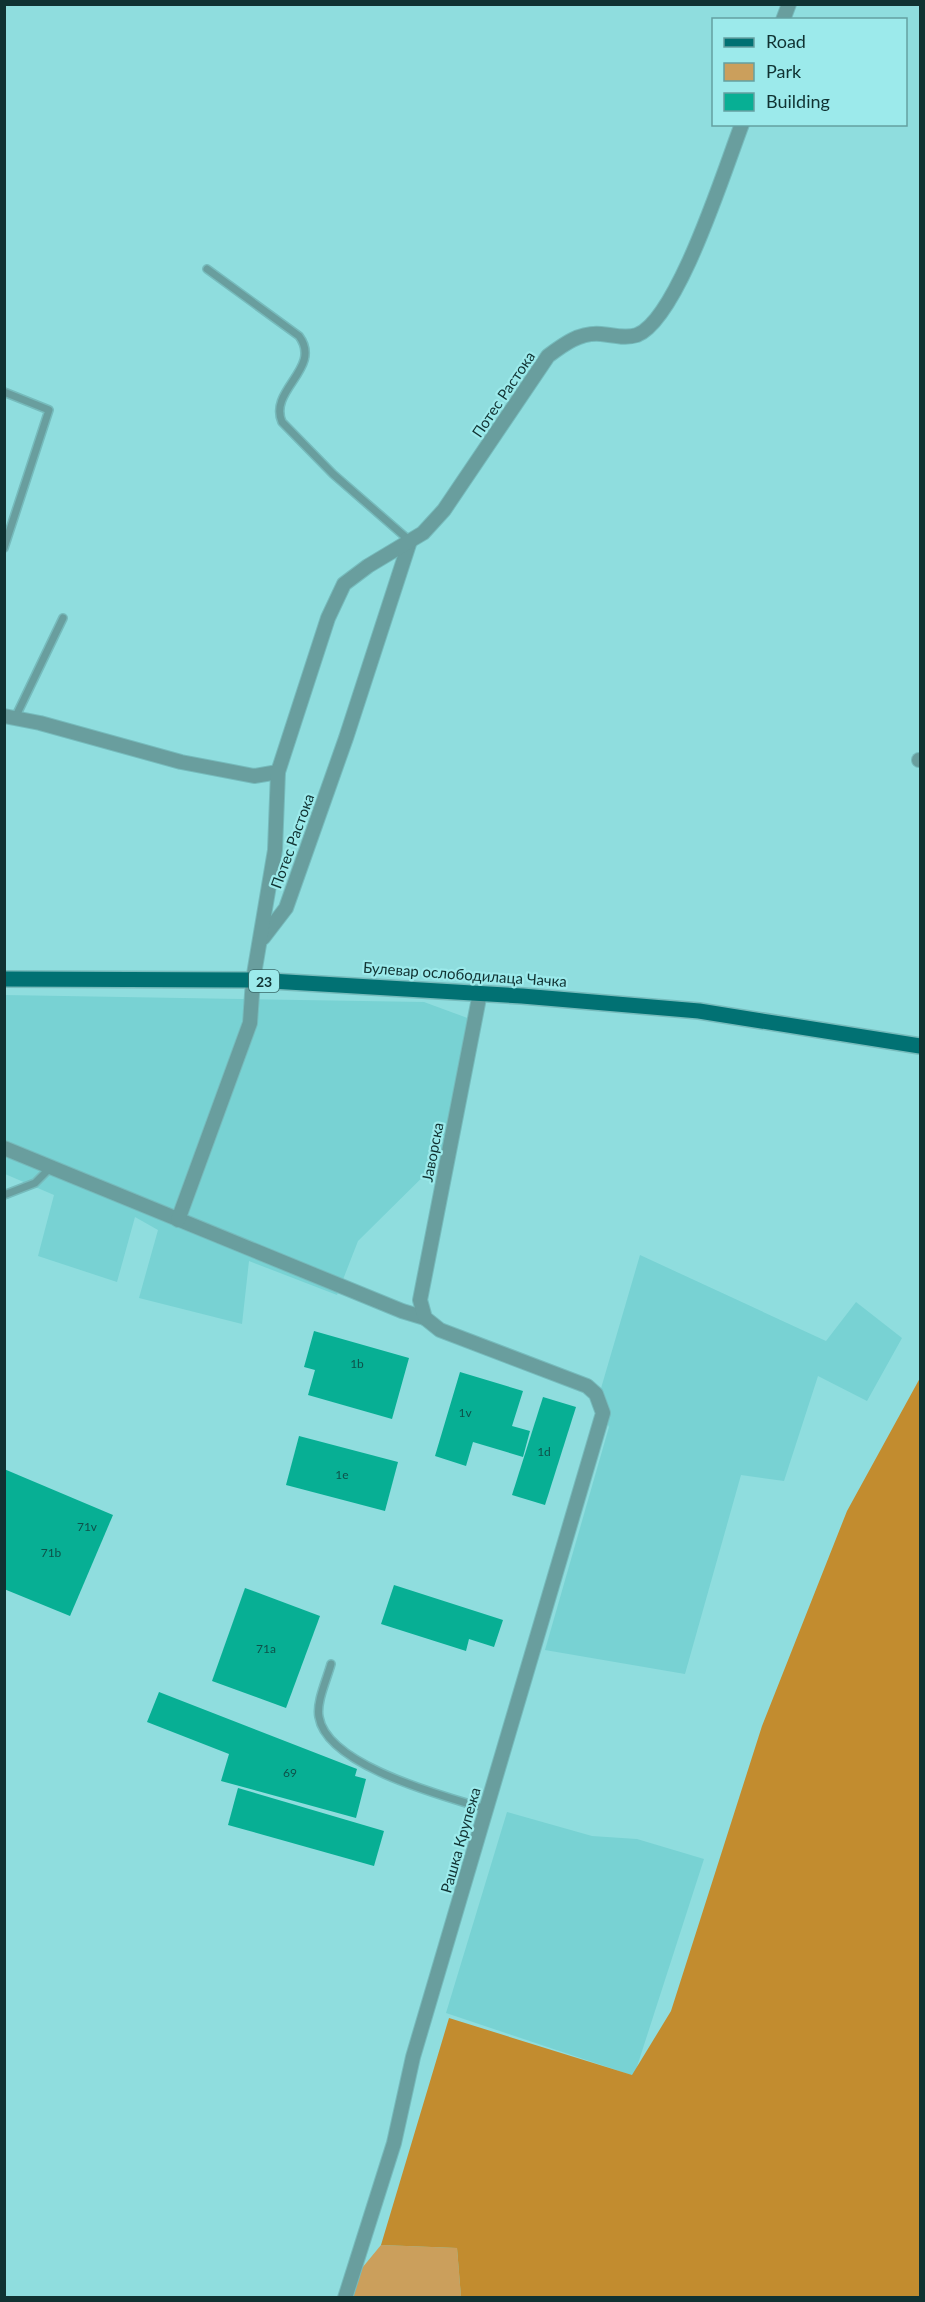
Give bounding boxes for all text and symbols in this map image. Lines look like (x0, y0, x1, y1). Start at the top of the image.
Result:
legend (712, 18, 907, 126)
text: Road (766, 30, 806, 52)
text: Park (766, 60, 802, 82)
text: Building (766, 90, 830, 112)
street label: Потес Растока (468, 348, 538, 440)
street label: Потес Растока (267, 791, 317, 891)
street label: Булевар ослободилаца Чачка (362, 958, 568, 990)
road number: 23 (249, 970, 279, 992)
street label: Јаворска (417, 1121, 447, 1183)
house number: 1b (350, 1356, 364, 1371)
house number: 1v (458, 1405, 472, 1420)
house number: 1d (537, 1444, 551, 1459)
house number: 1e (335, 1467, 349, 1482)
house number: 71v (77, 1519, 98, 1534)
house number: 71b (41, 1545, 62, 1560)
house number: 71a (256, 1641, 276, 1656)
house number: 69 (283, 1765, 297, 1780)
street label: Рашка Крупежа (436, 1785, 484, 1895)

